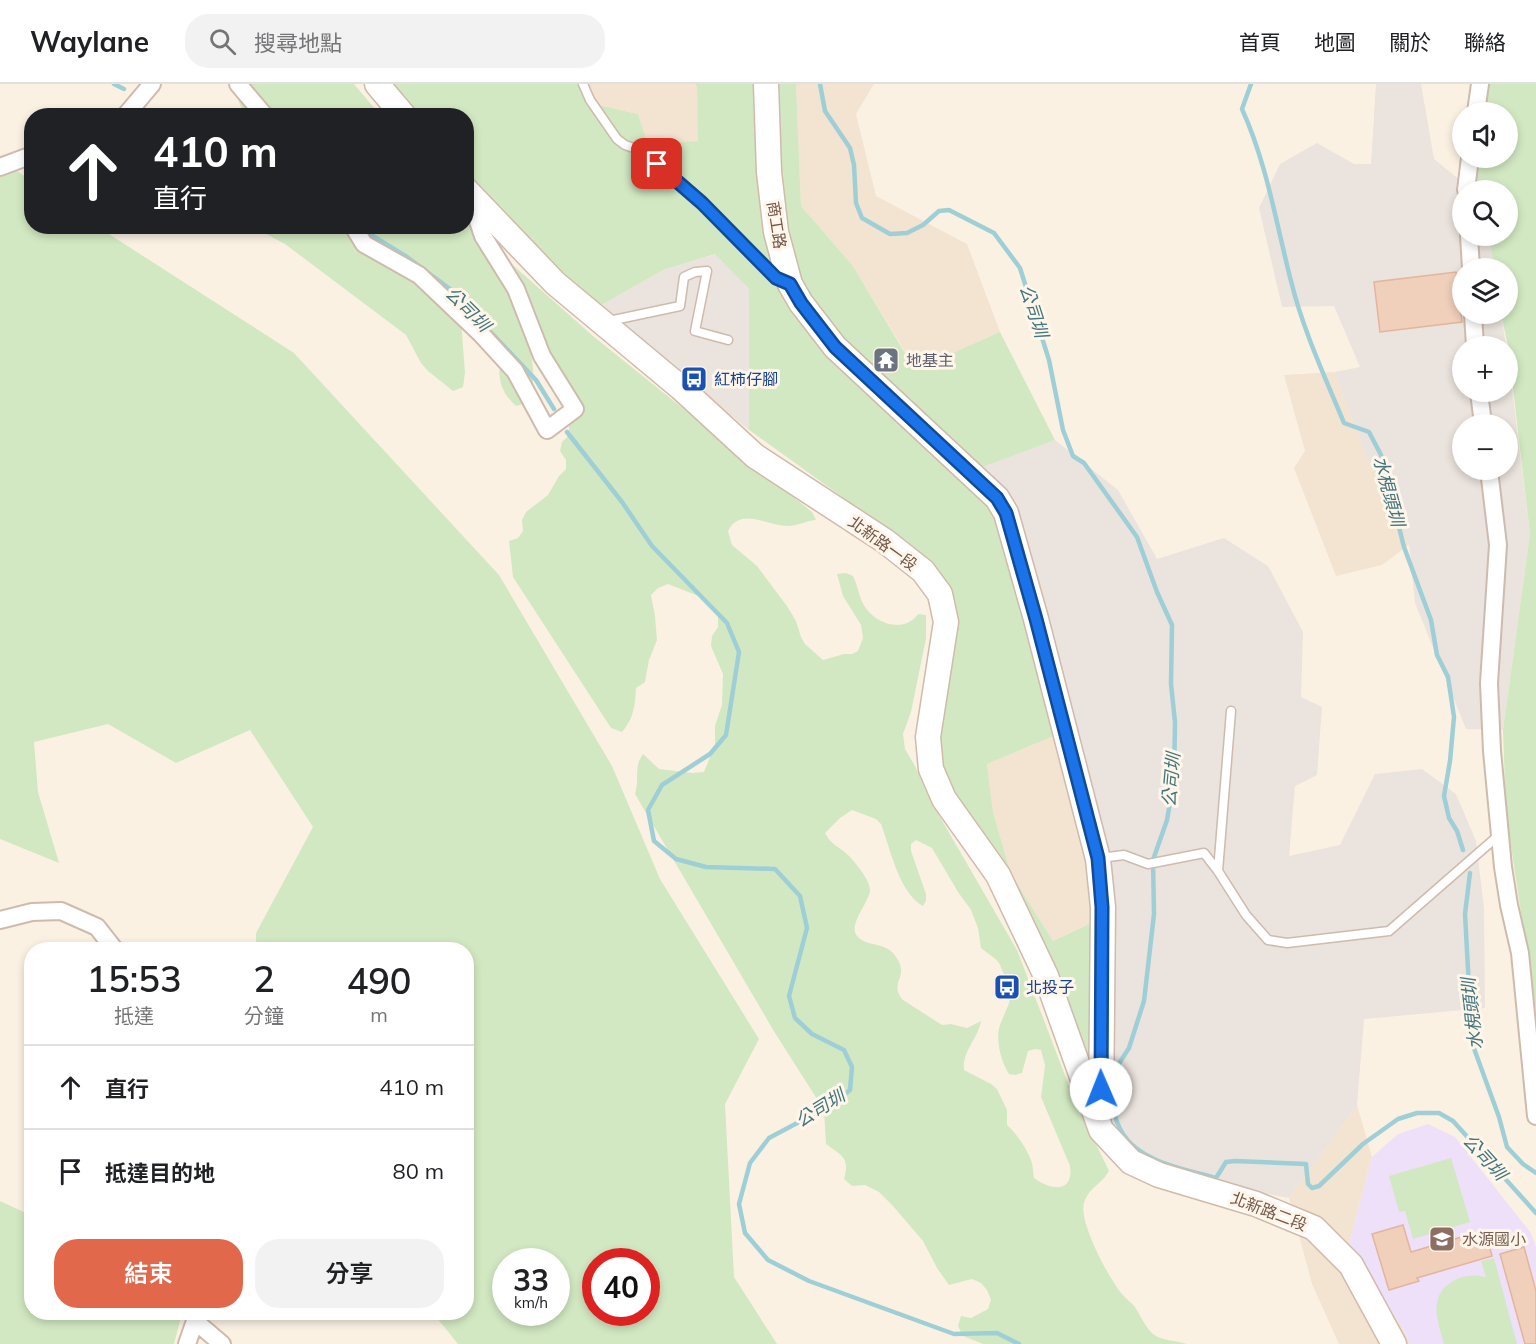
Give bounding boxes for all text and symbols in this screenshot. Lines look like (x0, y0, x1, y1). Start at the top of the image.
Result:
search box (185, 14, 605, 68)
text: Waylane (30, 24, 149, 59)
icon: search (206, 25, 239, 58)
text: 搜尋地點 (254, 29, 342, 57)
text: 首頁 (1239, 29, 1281, 55)
text: 地圖 (1314, 29, 1356, 55)
text: 關於 (1389, 29, 1431, 55)
text: 聯絡 (1464, 29, 1506, 55)
map controls (1452, 102, 1518, 480)
button: sound (1452, 102, 1518, 168)
text: 410 m (153, 125, 278, 178)
icon: ahead (54, 132, 132, 210)
pin (631, 138, 682, 189)
icon: arrive (640, 147, 673, 180)
button: search (1452, 180, 1518, 246)
text: 直行 (153, 181, 207, 215)
street label: 商工路 (763, 200, 791, 250)
button: layers (1452, 258, 1518, 324)
water label: 公司圳 (441, 282, 497, 338)
water label: 公司圳 (1015, 282, 1054, 343)
button: + (1452, 336, 1518, 402)
temple icon: 地基主 (871, 345, 901, 375)
place label: 地基主 (906, 350, 954, 370)
bus stop icon: 紅柿仔腳 (679, 364, 709, 394)
place label: 紅柿仔腳 (714, 369, 778, 389)
button: − (1452, 414, 1518, 480)
water label: 水梘頭圳 (1369, 453, 1410, 532)
street label: 北新路一段 (845, 511, 921, 575)
water label: 公司圳 (1157, 749, 1185, 808)
text: 15:53 (87, 956, 182, 1001)
text: 2 (253, 956, 275, 1001)
text: 490 (347, 958, 411, 1003)
bus stop icon: 北投子 (992, 972, 1022, 1002)
water label: 水梘頭圳 (1456, 974, 1487, 1051)
place label: 北投子 (1026, 977, 1074, 997)
text: m (370, 1002, 388, 1027)
text: 抵達 (114, 1003, 154, 1028)
text: 分鐘 (244, 1003, 284, 1028)
position arrow (1069, 1057, 1133, 1121)
icon: ahead (54, 1071, 87, 1104)
text: 410 m (379, 1073, 444, 1101)
text: 直行 (105, 1075, 149, 1103)
water label: 公司圳 (791, 1082, 852, 1132)
water label: 公司圳 (1458, 1129, 1514, 1187)
icon: arrive (54, 1155, 87, 1188)
text: 80 m (393, 1157, 444, 1185)
text: 抵達目的地 (105, 1159, 215, 1187)
street label: 北新路二段 (1228, 1187, 1310, 1235)
school or university icon: 水源國小 (1427, 1224, 1457, 1254)
place label: 水源國小 (1462, 1229, 1526, 1249)
button: 結束 (54, 1239, 243, 1308)
button: 分享 (255, 1239, 444, 1308)
speed limit sign: 40 (582, 1248, 660, 1326)
text: 33 (513, 1261, 549, 1299)
text: km/h (514, 1293, 548, 1312)

